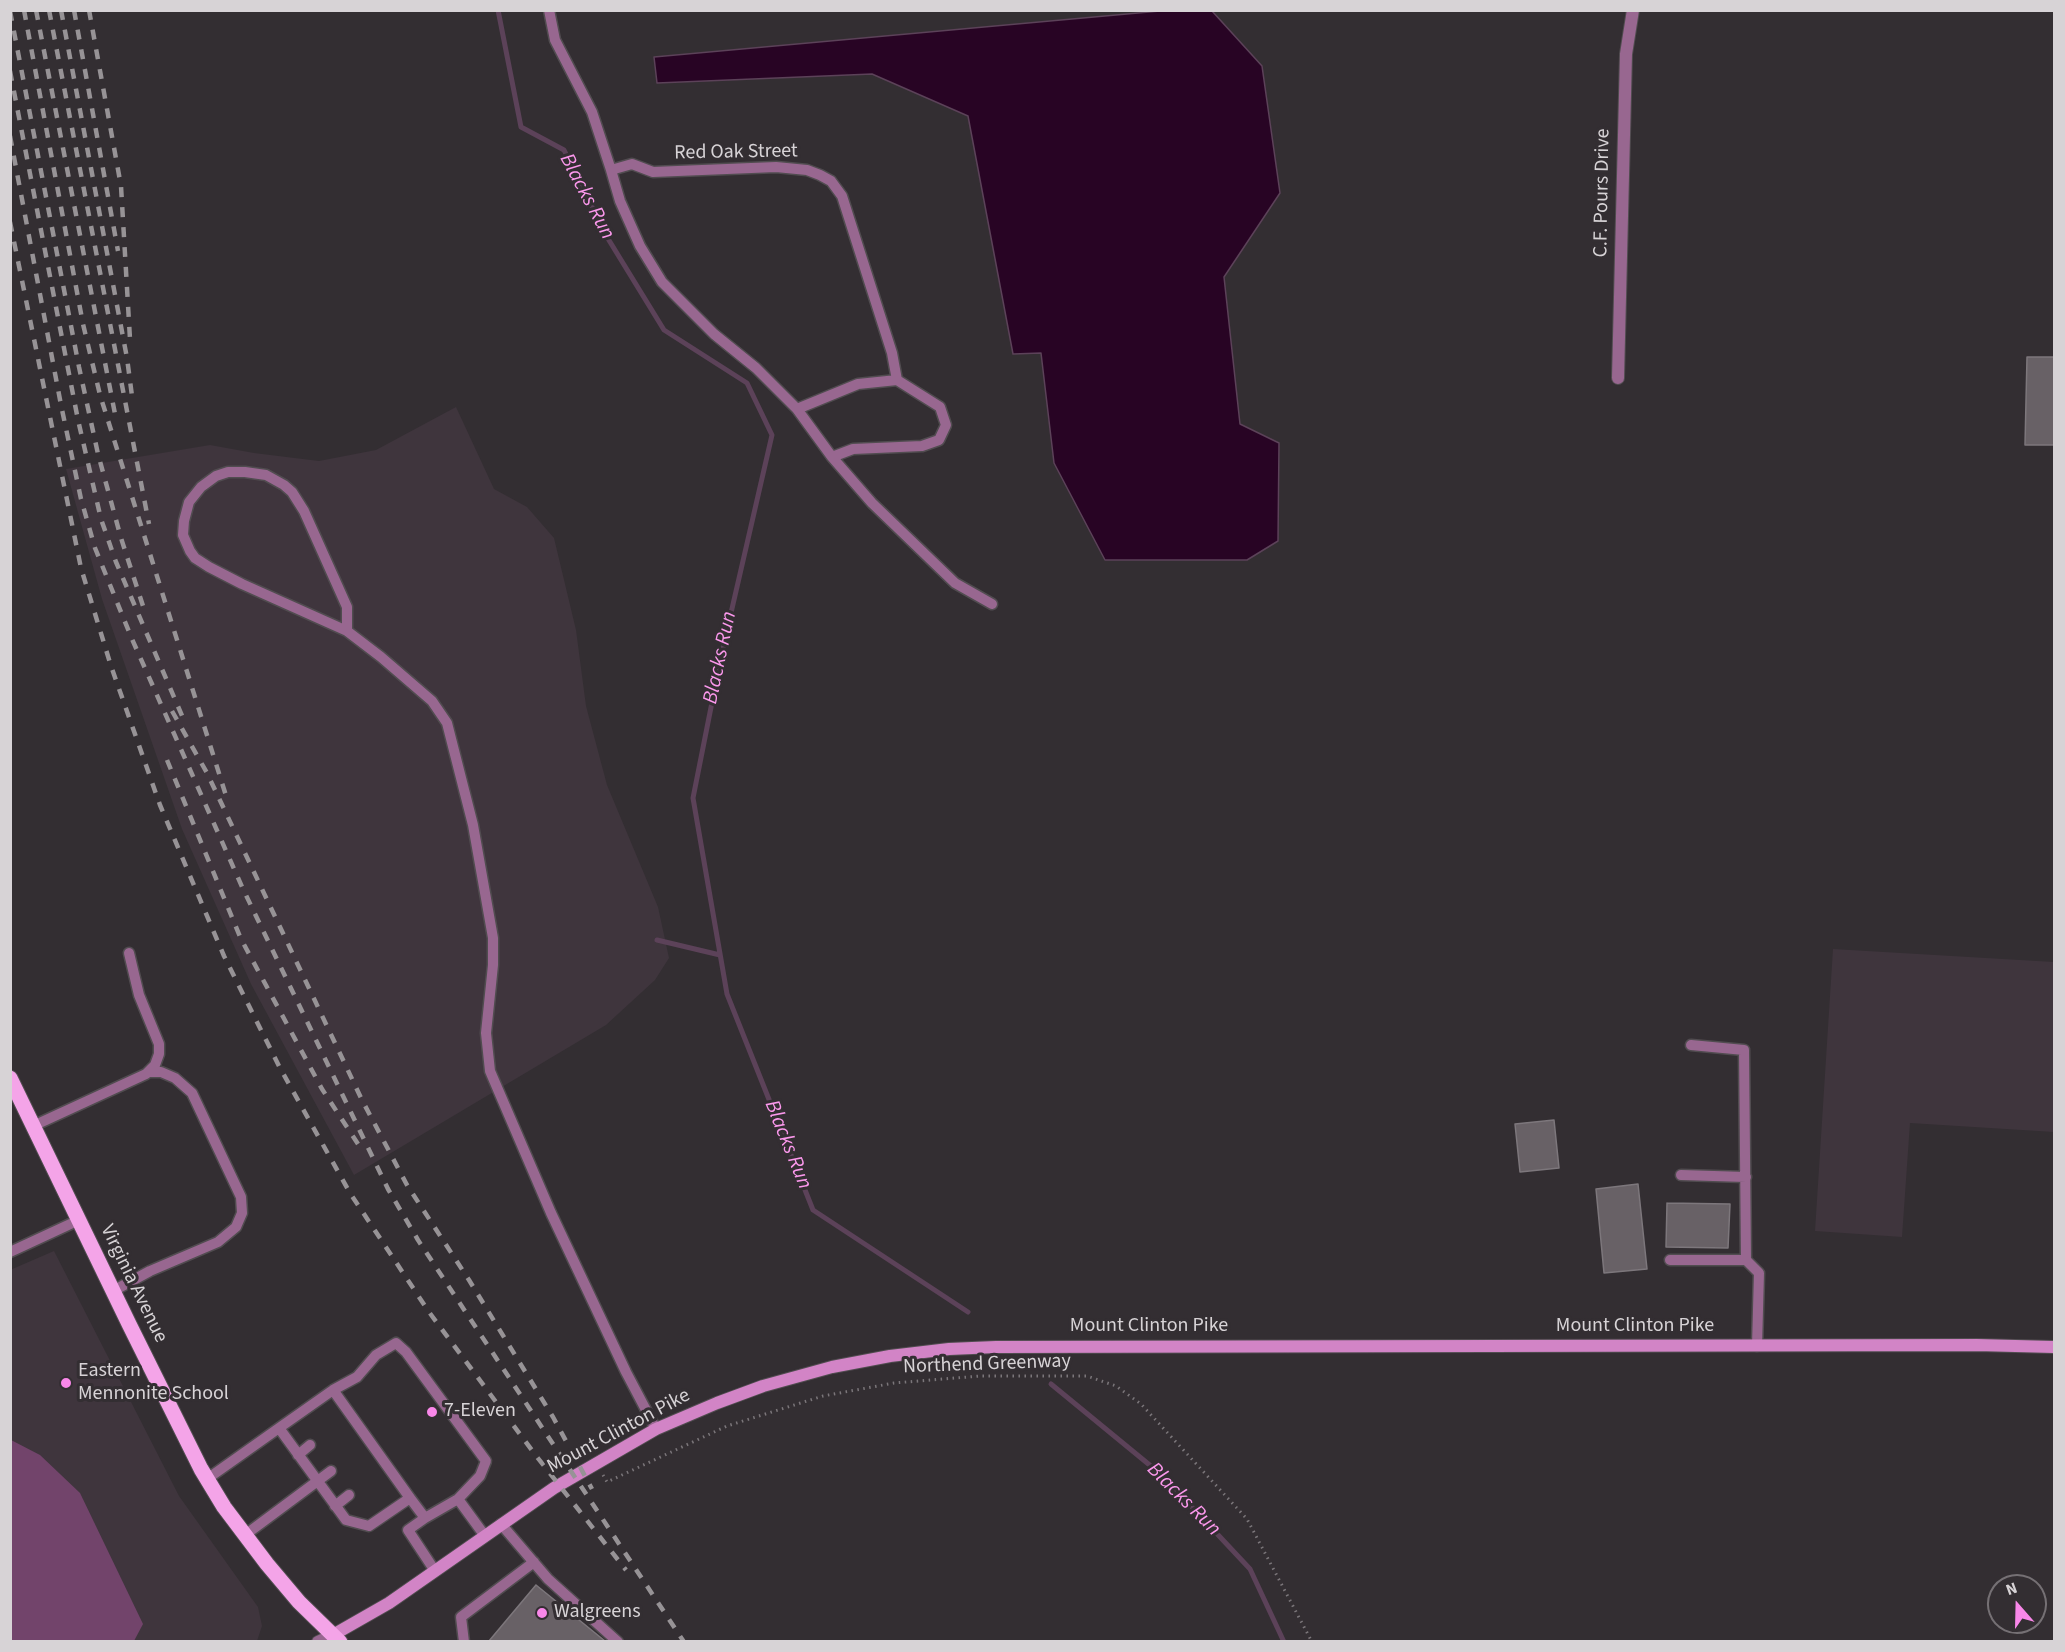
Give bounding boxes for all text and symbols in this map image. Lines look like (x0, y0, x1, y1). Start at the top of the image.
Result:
street label: C.F. Pours Drive (1590, 128, 1616, 258)
street label: Red Oak Street (674, 140, 798, 166)
water label: Blacks Run (553, 150, 619, 244)
water label: Blacks Run (699, 609, 743, 707)
water label: Blacks Run (758, 1097, 816, 1193)
street label: Virginia Avenue (94, 1221, 172, 1347)
street label: Mount Clinton Pike (1070, 1315, 1228, 1339)
street label: Mount Clinton Pike (1556, 1315, 1714, 1339)
street label: Northend Greenway (903, 1350, 1071, 1380)
place label: Eastern Mennonite School (78, 1360, 229, 1407)
marker: Eastern Mennonite School (59, 1376, 73, 1390)
street label: Mount Clinton Pike (543, 1384, 695, 1480)
place label: 7-Eleven (444, 1400, 516, 1424)
marker: 7-Eleven (425, 1405, 439, 1419)
water label: Blacks Run (1141, 1458, 1225, 1542)
north arrow (1987, 1574, 2047, 1634)
text: N (2003, 1577, 2020, 1601)
place label: Walgreens (554, 1601, 641, 1625)
marker: Walgreens (535, 1606, 549, 1620)

